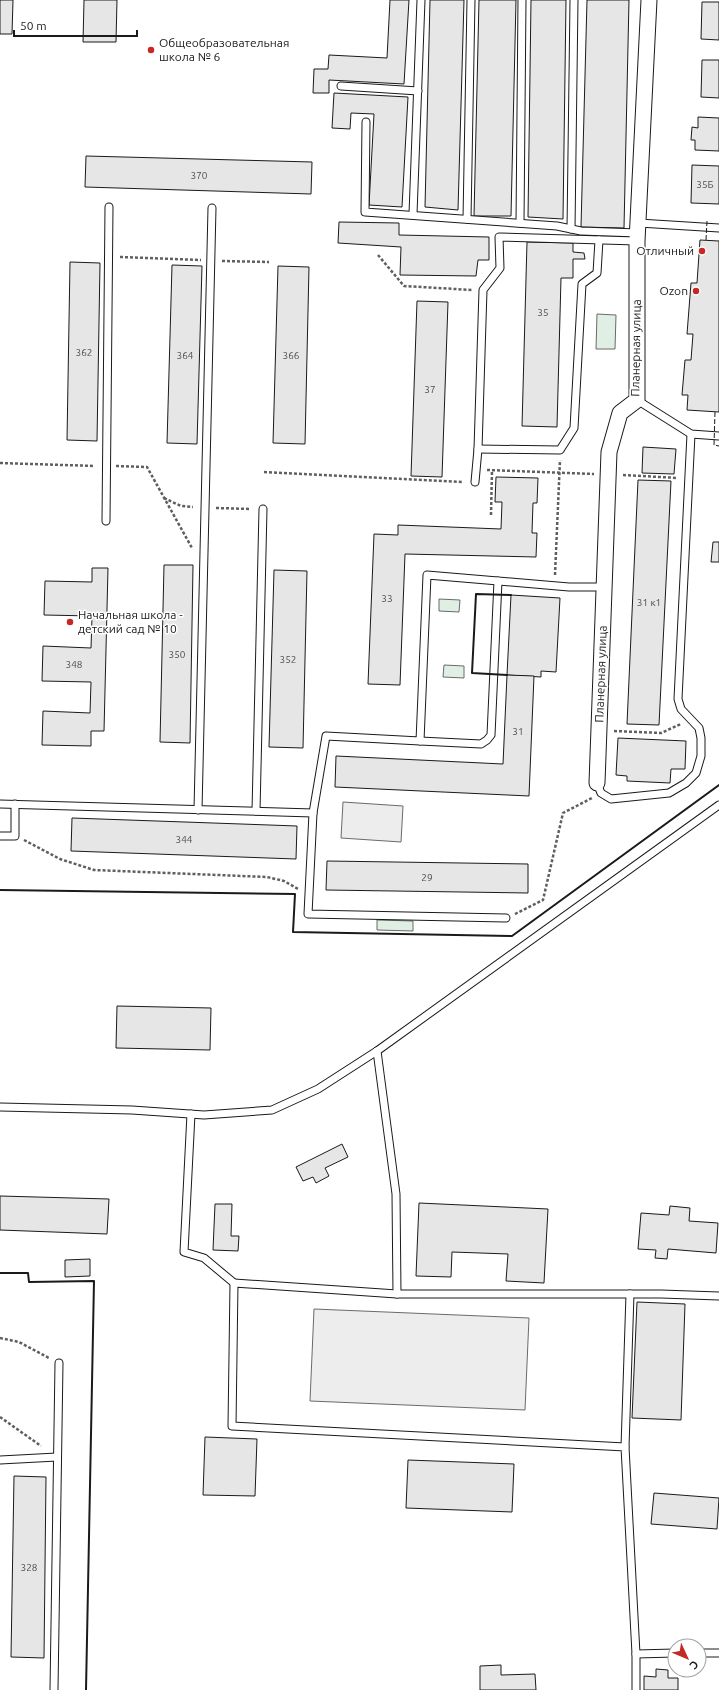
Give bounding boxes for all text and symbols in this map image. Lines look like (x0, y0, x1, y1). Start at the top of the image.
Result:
scale bar (14, 12, 137, 38)
text: 50 m (20, 19, 47, 32)
place label: Общеобразовательная школа № 6 (159, 36, 289, 63)
marker: Общеобразовательная школа № 6 (146, 45, 156, 55)
house number: 370 (191, 170, 208, 181)
house number: 35Б (696, 179, 714, 190)
place label: Отличный (636, 244, 694, 257)
marker: Отличный (697, 246, 707, 256)
place label: Ozon (659, 284, 688, 297)
marker: Ozon (691, 286, 701, 296)
street label: Планерная улица (628, 299, 643, 397)
house number: 35 (537, 307, 549, 318)
house number: 362 (76, 347, 92, 358)
house number: 364 (177, 350, 194, 361)
house number: 366 (283, 350, 300, 361)
house number: 37 (424, 384, 436, 395)
house number: 33 (381, 593, 393, 604)
house number: 31 к1 (637, 597, 661, 608)
place label: Начальная школа - детский сад № 10 (78, 608, 183, 635)
marker: Начальная школа - детский сад № 10 (65, 617, 75, 627)
street label: Планерная улица (592, 625, 609, 723)
house number: 350 (169, 649, 186, 660)
house number: 352 (280, 654, 296, 665)
house number: 348 (66, 659, 83, 670)
house number: 31 (512, 726, 524, 737)
house number: 344 (176, 834, 193, 845)
house number: 29 (421, 872, 433, 883)
house number: 328 (21, 1562, 38, 1573)
north arrow (667, 1638, 707, 1678)
text: С (687, 1658, 701, 1672)

